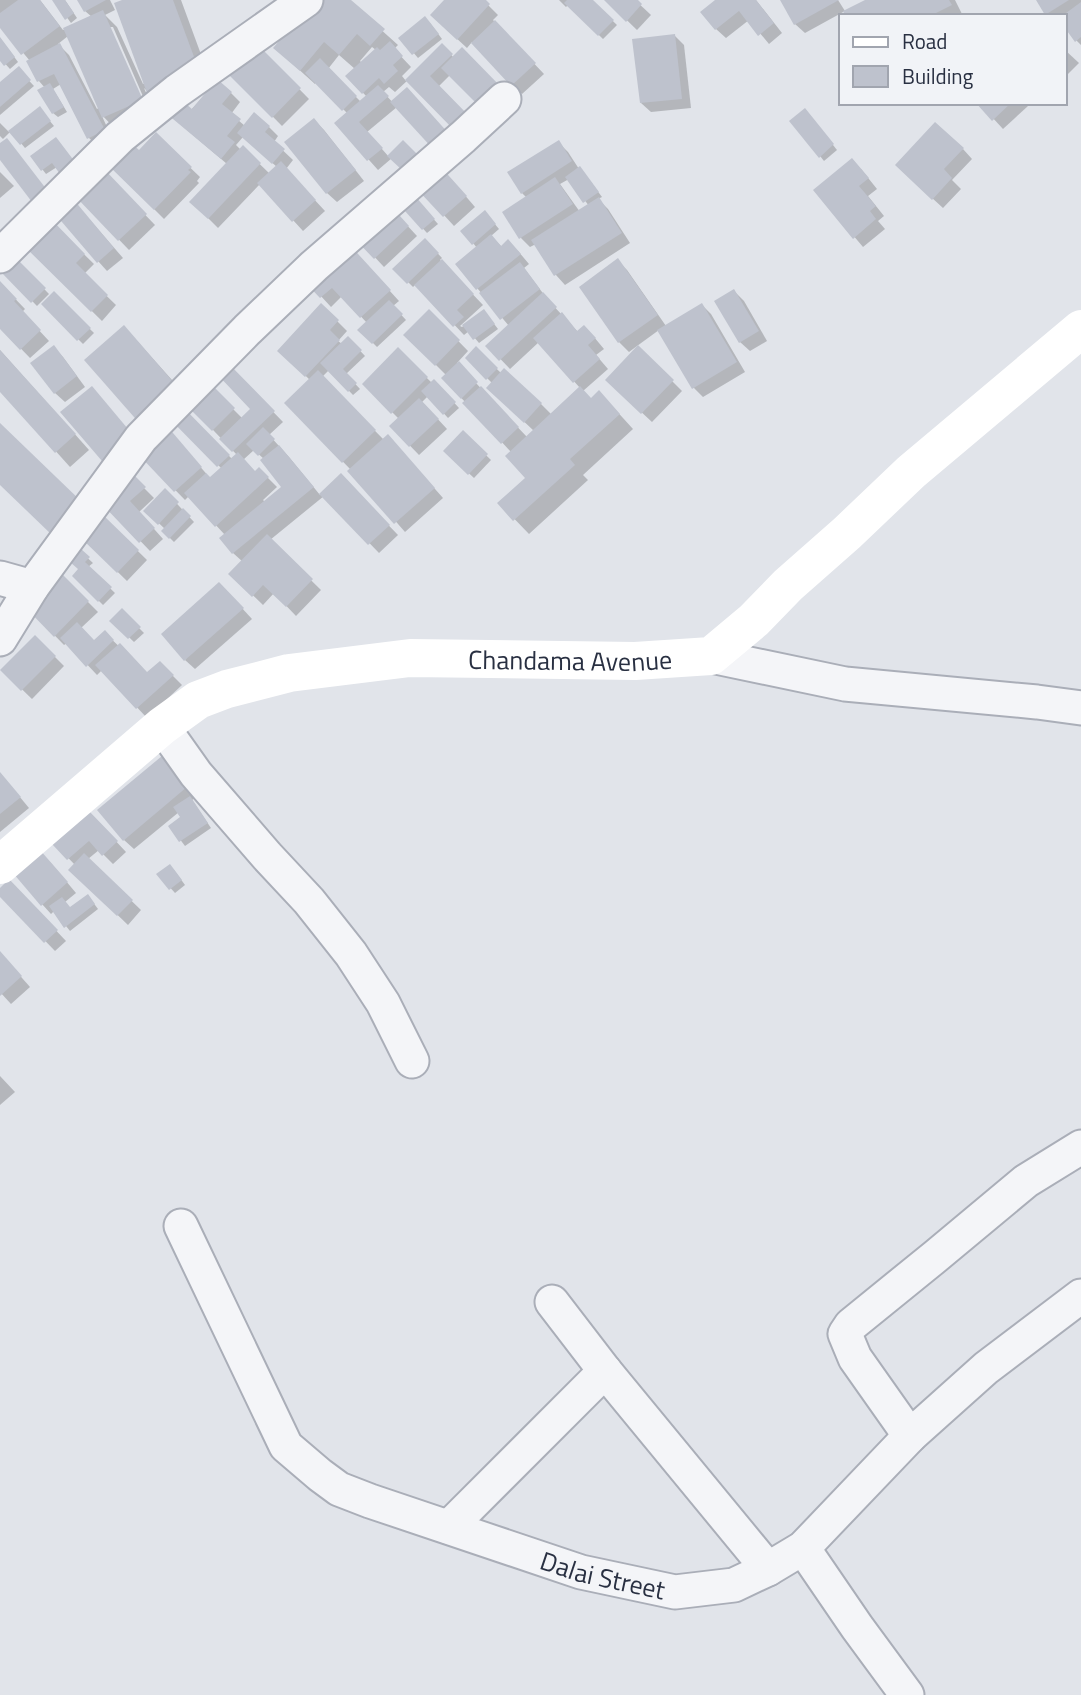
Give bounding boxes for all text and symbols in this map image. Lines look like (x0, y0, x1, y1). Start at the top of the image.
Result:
legend (839, 14, 1067, 105)
text: Road (902, 25, 947, 57)
text: Building (902, 60, 974, 92)
street label: Chandama Avenue (468, 639, 673, 681)
street label: Dalai Street (535, 1540, 669, 1609)

